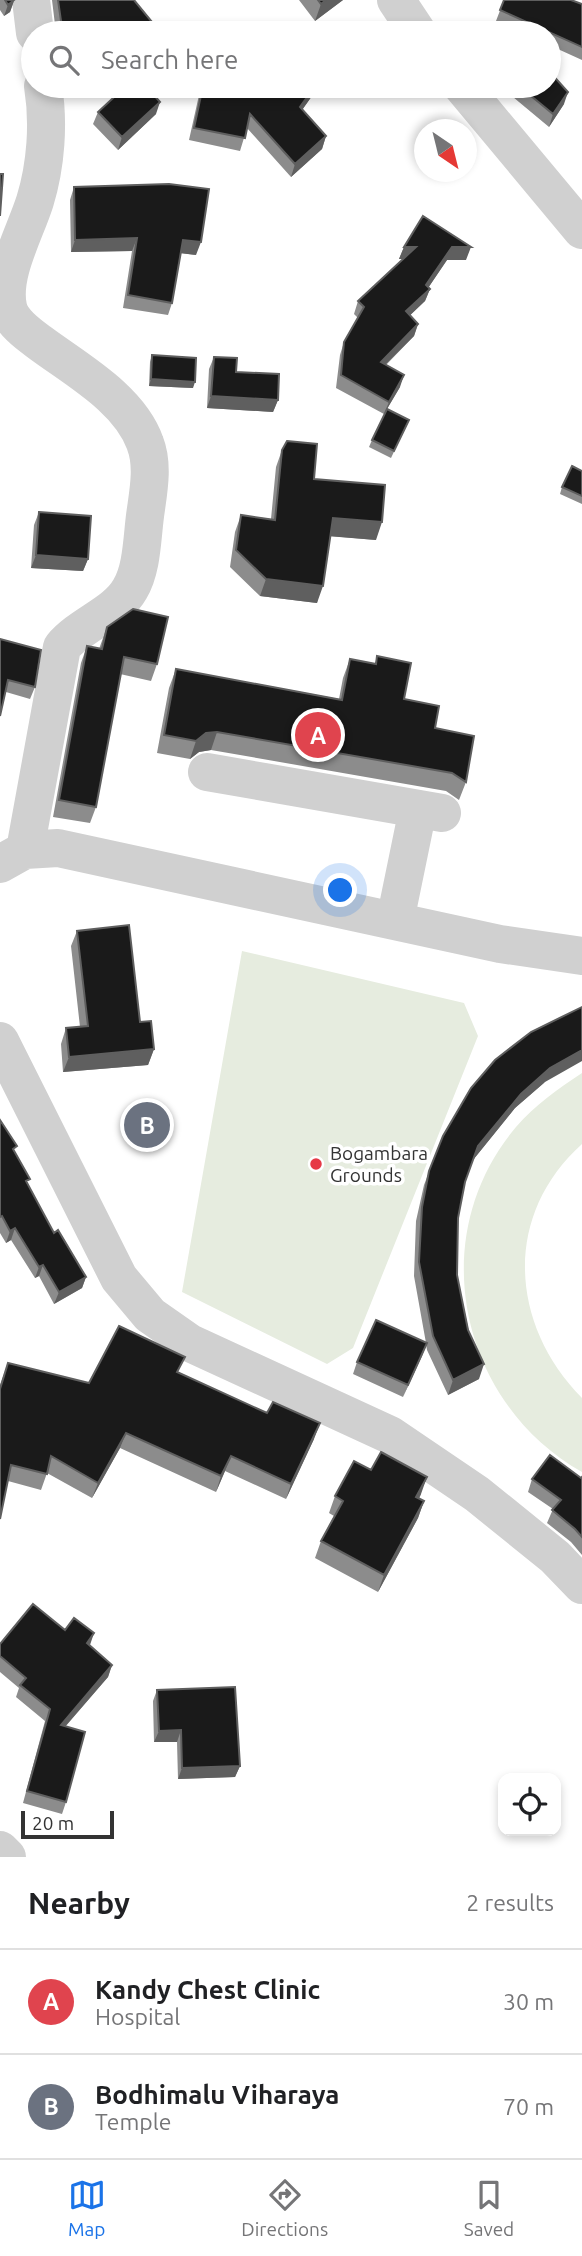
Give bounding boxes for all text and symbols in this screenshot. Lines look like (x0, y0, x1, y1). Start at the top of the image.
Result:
search box (21, 21, 561, 98)
icon: search (45, 41, 83, 79)
text: Search here (101, 45, 238, 74)
north arrow (414, 119, 477, 182)
pin: A (295, 709, 341, 761)
your location (323, 873, 357, 907)
pin: B (124, 1099, 170, 1151)
place label: Bogambara Grounds (330, 1142, 428, 1186)
marker: Bogambara Grounds (308, 1156, 324, 1172)
map controls (498, 1773, 561, 1836)
button: locate (498, 1773, 561, 1836)
scale bar (21, 1808, 114, 1840)
text: 20 m (32, 1812, 74, 1834)
text: Nearby (28, 1886, 130, 1920)
text: 2 results (466, 1890, 554, 1915)
text: Kandy Chest Clinic (95, 1975, 320, 2004)
text: A (43, 1989, 59, 2014)
text: 30 m (503, 1989, 554, 2014)
text: Hospital (95, 2004, 180, 2029)
text: Bodhimalu Viharaya (95, 2080, 339, 2109)
text: B (43, 2094, 59, 2119)
text: 70 m (503, 2094, 554, 2119)
text: Temple (95, 2109, 171, 2134)
tab: Map (68, 2176, 106, 2240)
tab: Directions (241, 2176, 328, 2240)
tab: Saved (464, 2176, 514, 2240)

